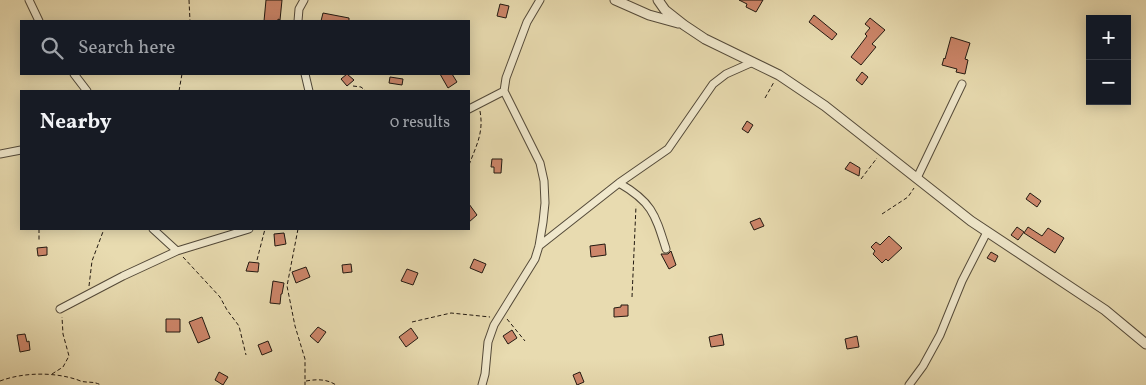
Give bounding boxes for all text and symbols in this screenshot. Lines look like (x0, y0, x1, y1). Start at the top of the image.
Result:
map controls (1086, 15, 1131, 105)
button: + (1086, 15, 1131, 60)
search box (20, 20, 470, 75)
icon: search (38, 34, 66, 62)
text: Search here (78, 35, 175, 61)
button: − (1086, 60, 1131, 105)
text: Nearby (40, 108, 111, 137)
text: 0 results (390, 112, 450, 134)

